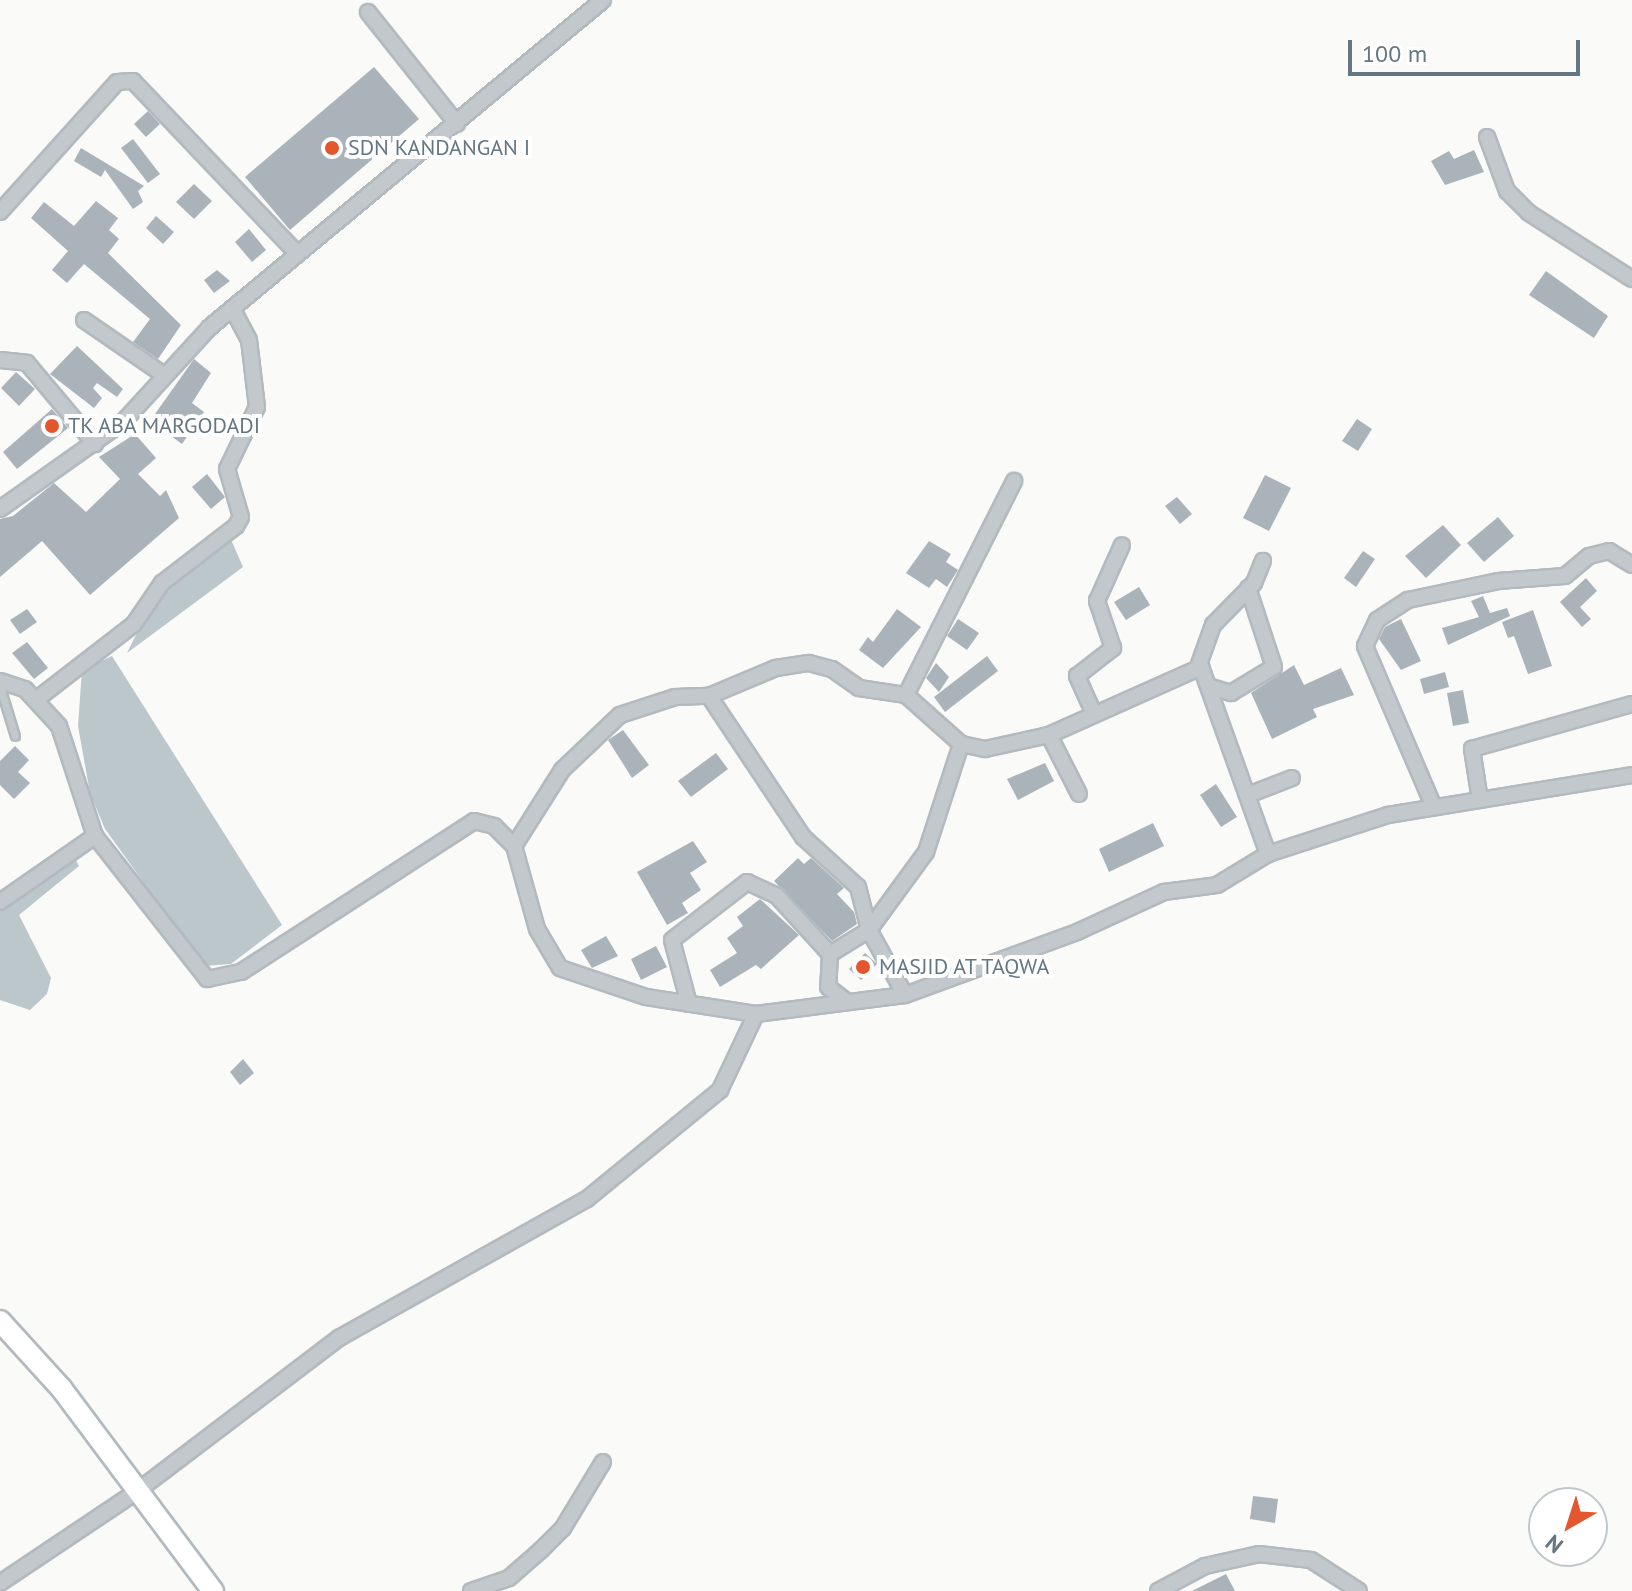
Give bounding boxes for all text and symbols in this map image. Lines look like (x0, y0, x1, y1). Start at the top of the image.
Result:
scale bar (1352, 24, 1584, 74)
text: 100 m (1362, 38, 1427, 69)
place label: SDN KANDANGAN I (348, 135, 530, 161)
marker: SDN KANDANGAN I (323, 139, 341, 157)
place label: TK ABA MARGODADI (68, 413, 262, 439)
marker: TK ABA MARGODADI (43, 417, 61, 435)
place label: MASJID AT TAQWA (879, 954, 1052, 980)
marker: MASJID AT TAQWA (854, 958, 872, 976)
north arrow (1528, 1487, 1608, 1567)
text: N (1540, 1529, 1569, 1560)

